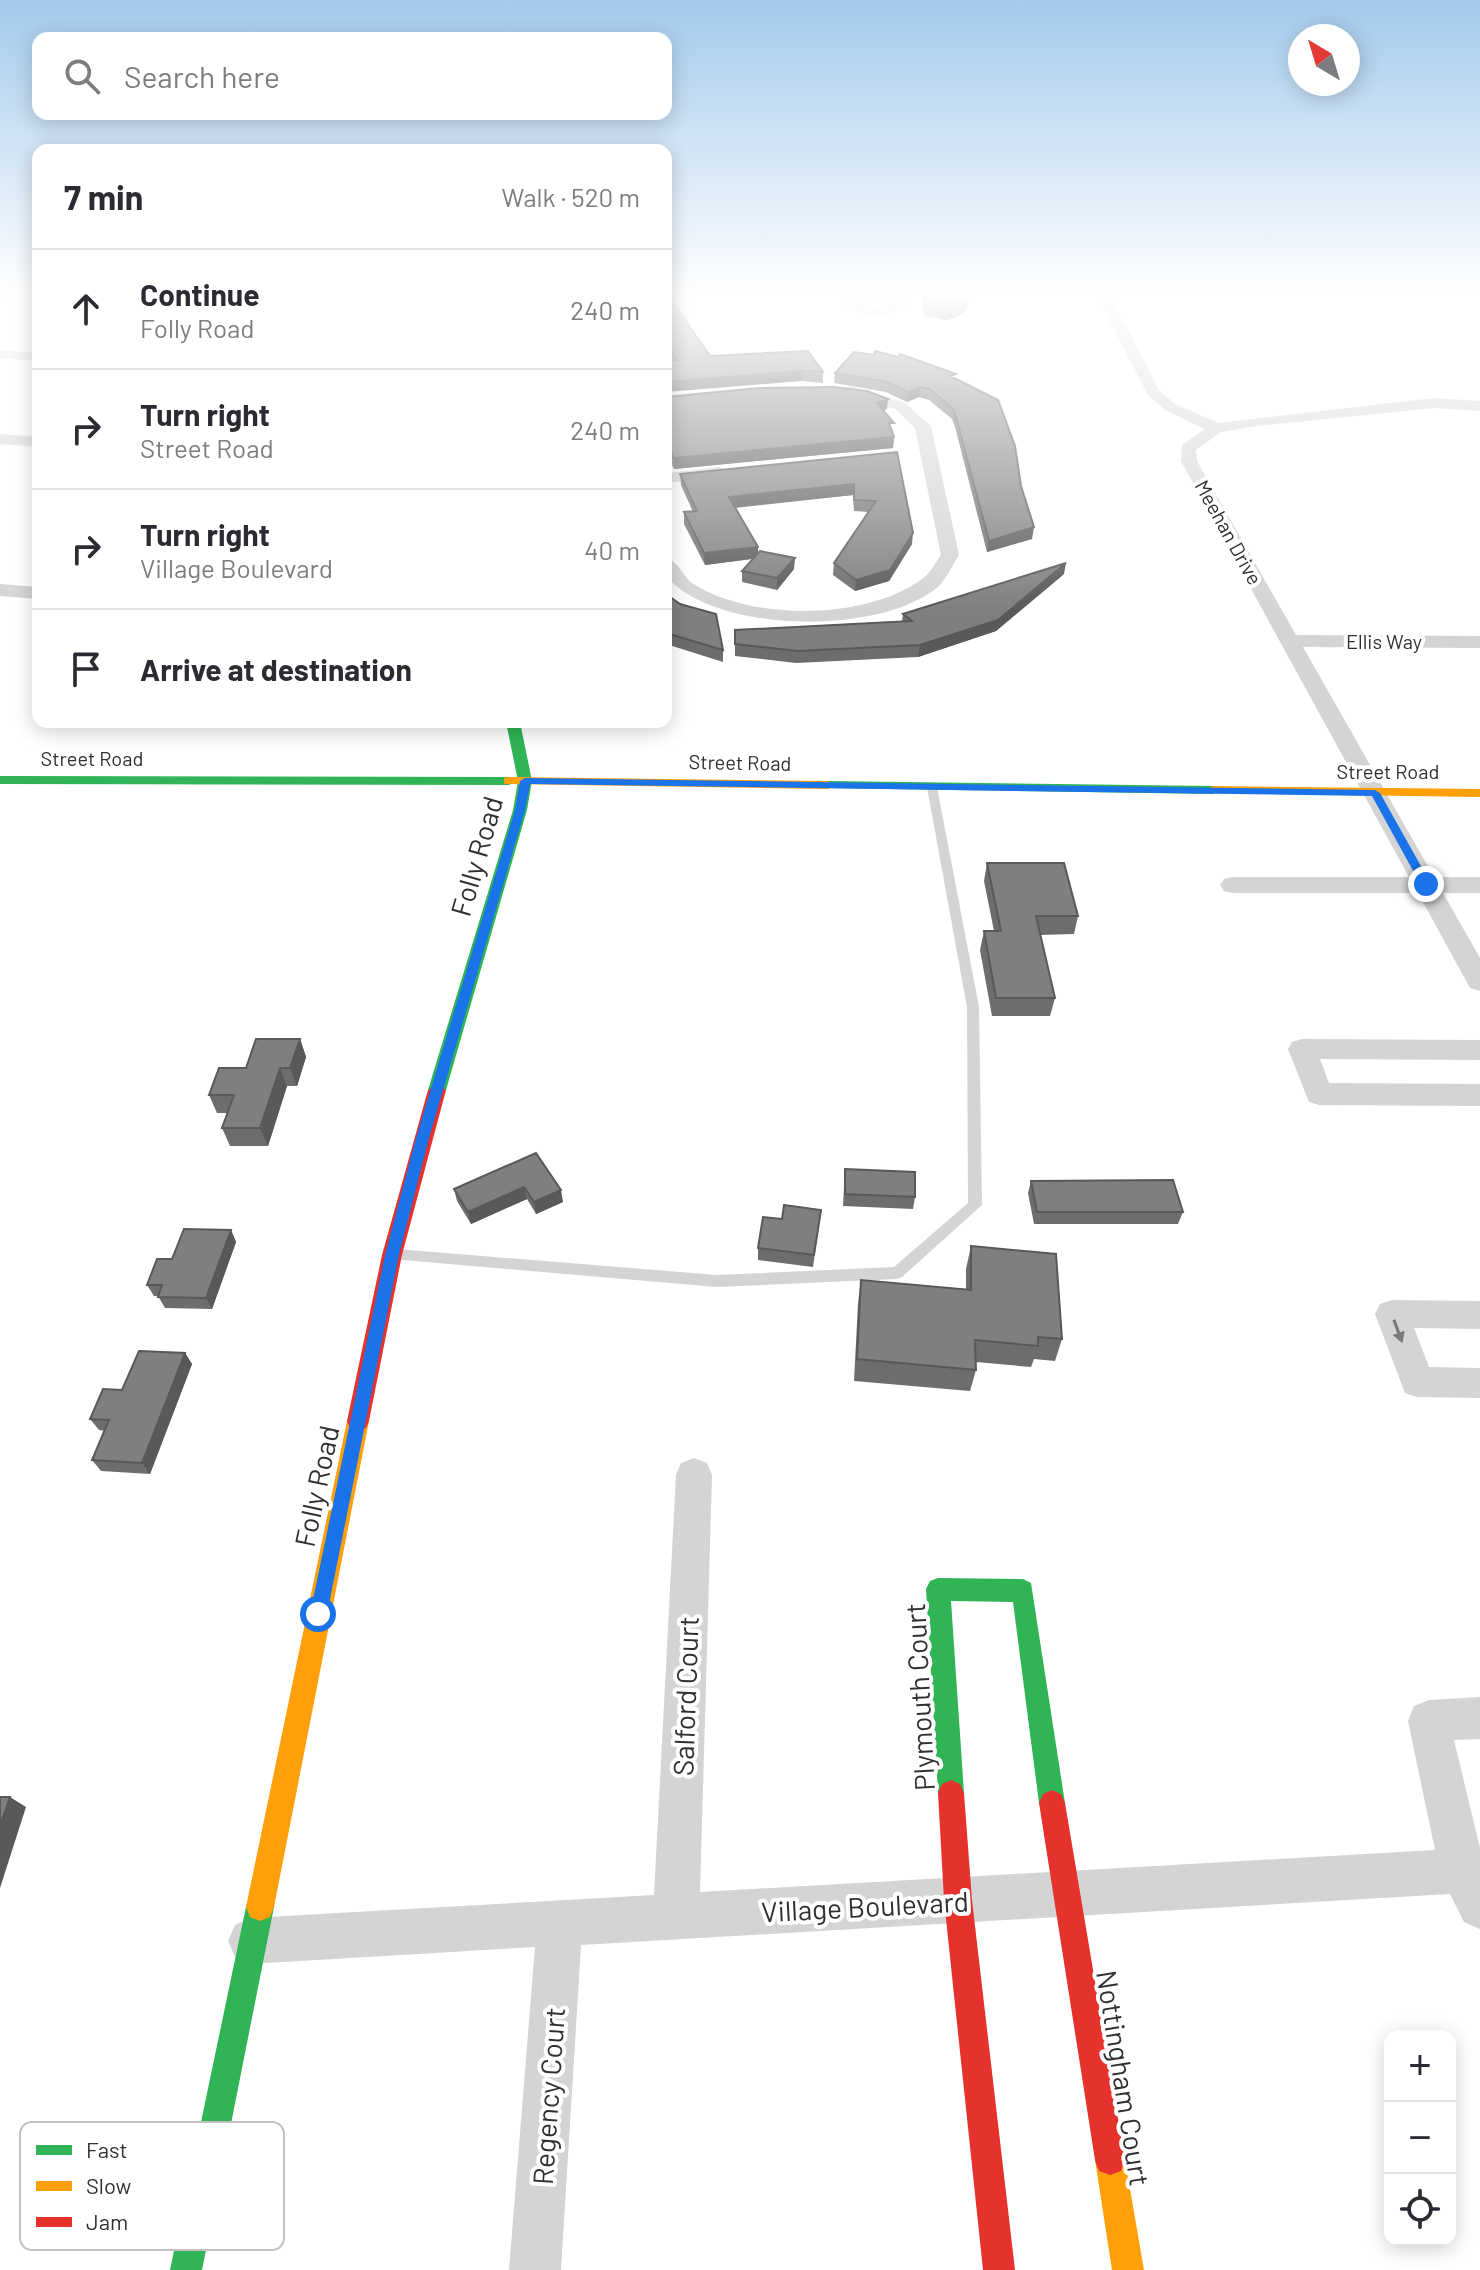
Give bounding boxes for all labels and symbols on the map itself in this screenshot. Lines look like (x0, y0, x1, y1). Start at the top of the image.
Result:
north arrow (1288, 24, 1360, 96)
street label: Meehan Drive (1190, 475, 1268, 589)
street label: Ellis Way (1346, 629, 1422, 653)
street label: Street Road (41, 746, 143, 770)
street label: Street Road (688, 749, 792, 775)
street label: Street Road (1337, 759, 1439, 783)
street label: Folly Road (443, 792, 509, 920)
route end (1408, 866, 1444, 902)
one-way arrow (1392, 1319, 1405, 1343)
street label: Folly Road (287, 1422, 345, 1550)
route start (300, 1596, 336, 1632)
street label: Plymouth Court (897, 1602, 941, 1792)
street label: Salford Court (665, 1615, 705, 1777)
street label: Village Boulevard (760, 1884, 970, 1928)
street label: Nottingham Court (1090, 1968, 1158, 2188)
street label: Regency Court (525, 2006, 571, 2186)
legend (20, 2122, 284, 2250)
text: Fast (86, 2136, 128, 2162)
text: Slow (86, 2172, 131, 2198)
text: Jam (86, 2208, 128, 2234)

